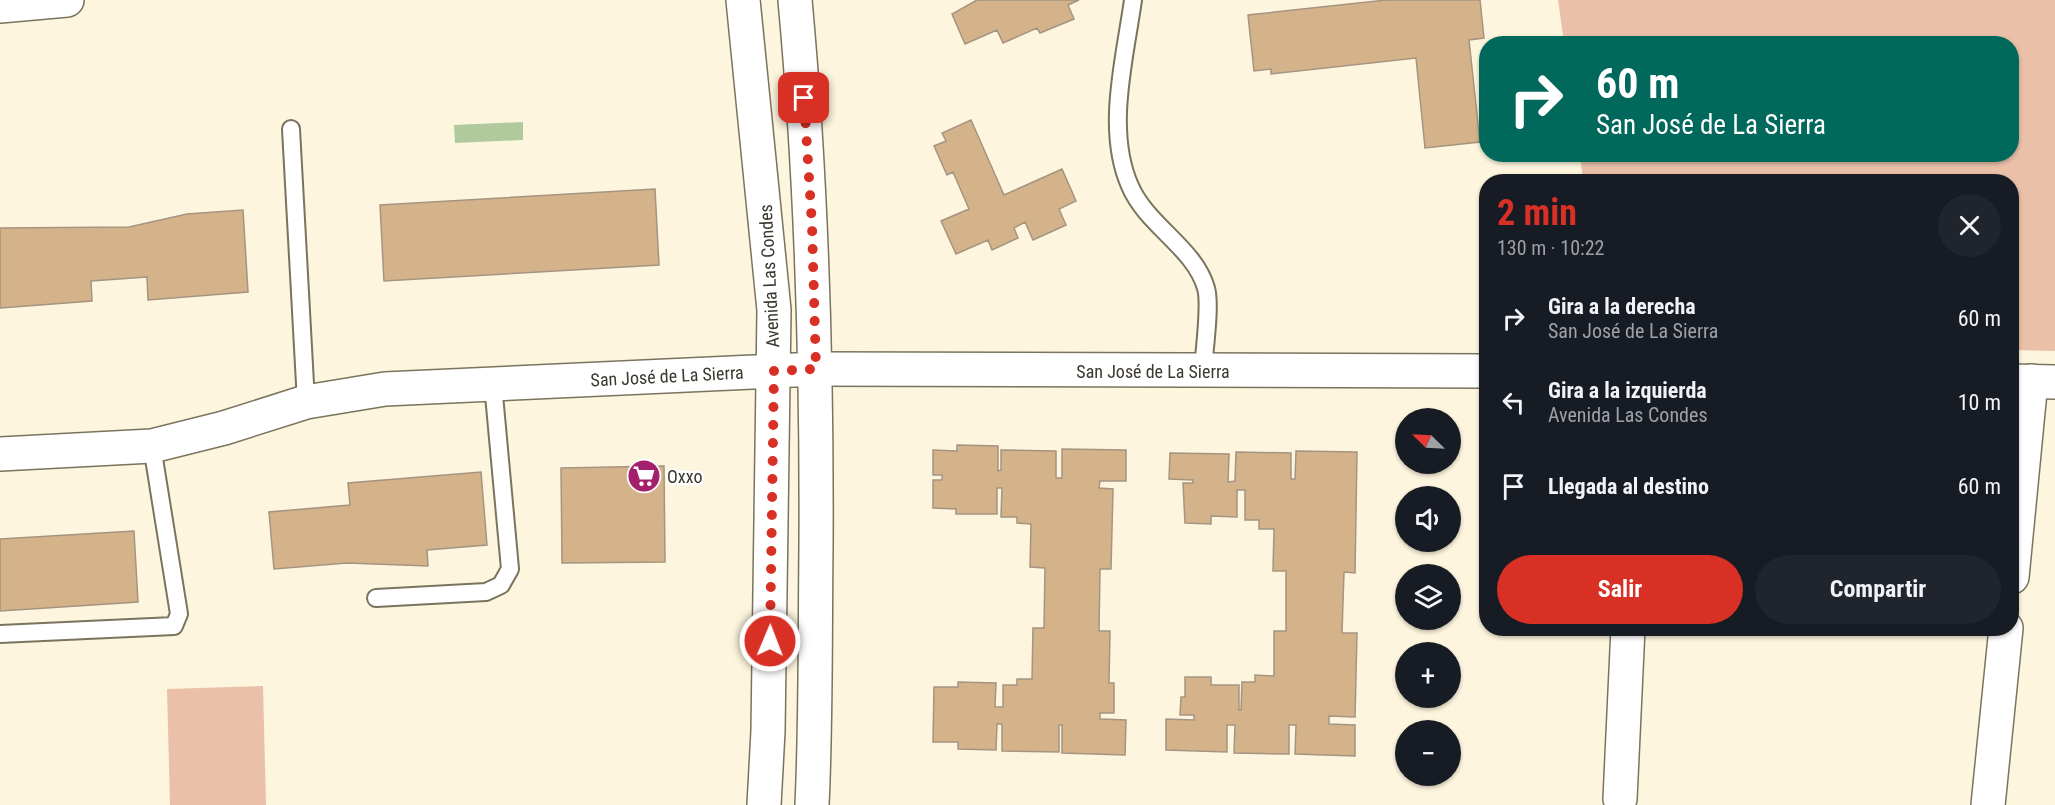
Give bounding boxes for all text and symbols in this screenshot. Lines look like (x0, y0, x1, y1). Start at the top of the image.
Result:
text: 60 m (1596, 59, 1679, 108)
icon: right (1497, 60, 1575, 138)
pin (778, 72, 829, 123)
icon: arrive (787, 81, 820, 114)
text: San José de La Sierra (1596, 109, 1826, 141)
text: 2 min (1497, 192, 1577, 234)
button: close (1938, 194, 2001, 257)
street label: Avenida Las Condes (755, 204, 783, 348)
text: 130 m · 10:22 (1497, 236, 1604, 260)
text: Gira a la derecha (1548, 294, 1696, 319)
icon: right (1497, 302, 1530, 335)
text: 60 m (1958, 306, 2001, 331)
text: San José de La Sierra (1548, 319, 1718, 343)
street label: San José de La Sierra (1076, 361, 1230, 382)
street label: San José de La Sierra (590, 362, 744, 390)
text: Gira a la izquierda (1548, 378, 1707, 403)
icon: left (1497, 386, 1530, 419)
text: 10 m (1958, 390, 2001, 415)
text: Avenida Las Condes (1548, 403, 1708, 427)
north arrow (1395, 408, 1461, 474)
map controls (1395, 408, 1461, 786)
supermarket icon: Oxxo (626, 458, 662, 494)
place label: Oxxo (667, 466, 702, 487)
icon: arrive (1497, 470, 1530, 503)
text: Llegada al destino (1548, 474, 1709, 499)
text: 60 m (1958, 474, 2001, 499)
button: sound (1395, 486, 1461, 552)
button: Salir (1497, 555, 1743, 624)
button: Compartir (1755, 555, 2001, 624)
button: layers (1395, 564, 1461, 630)
position arrow (738, 609, 802, 673)
button: + (1395, 642, 1461, 708)
button: − (1395, 720, 1461, 786)

